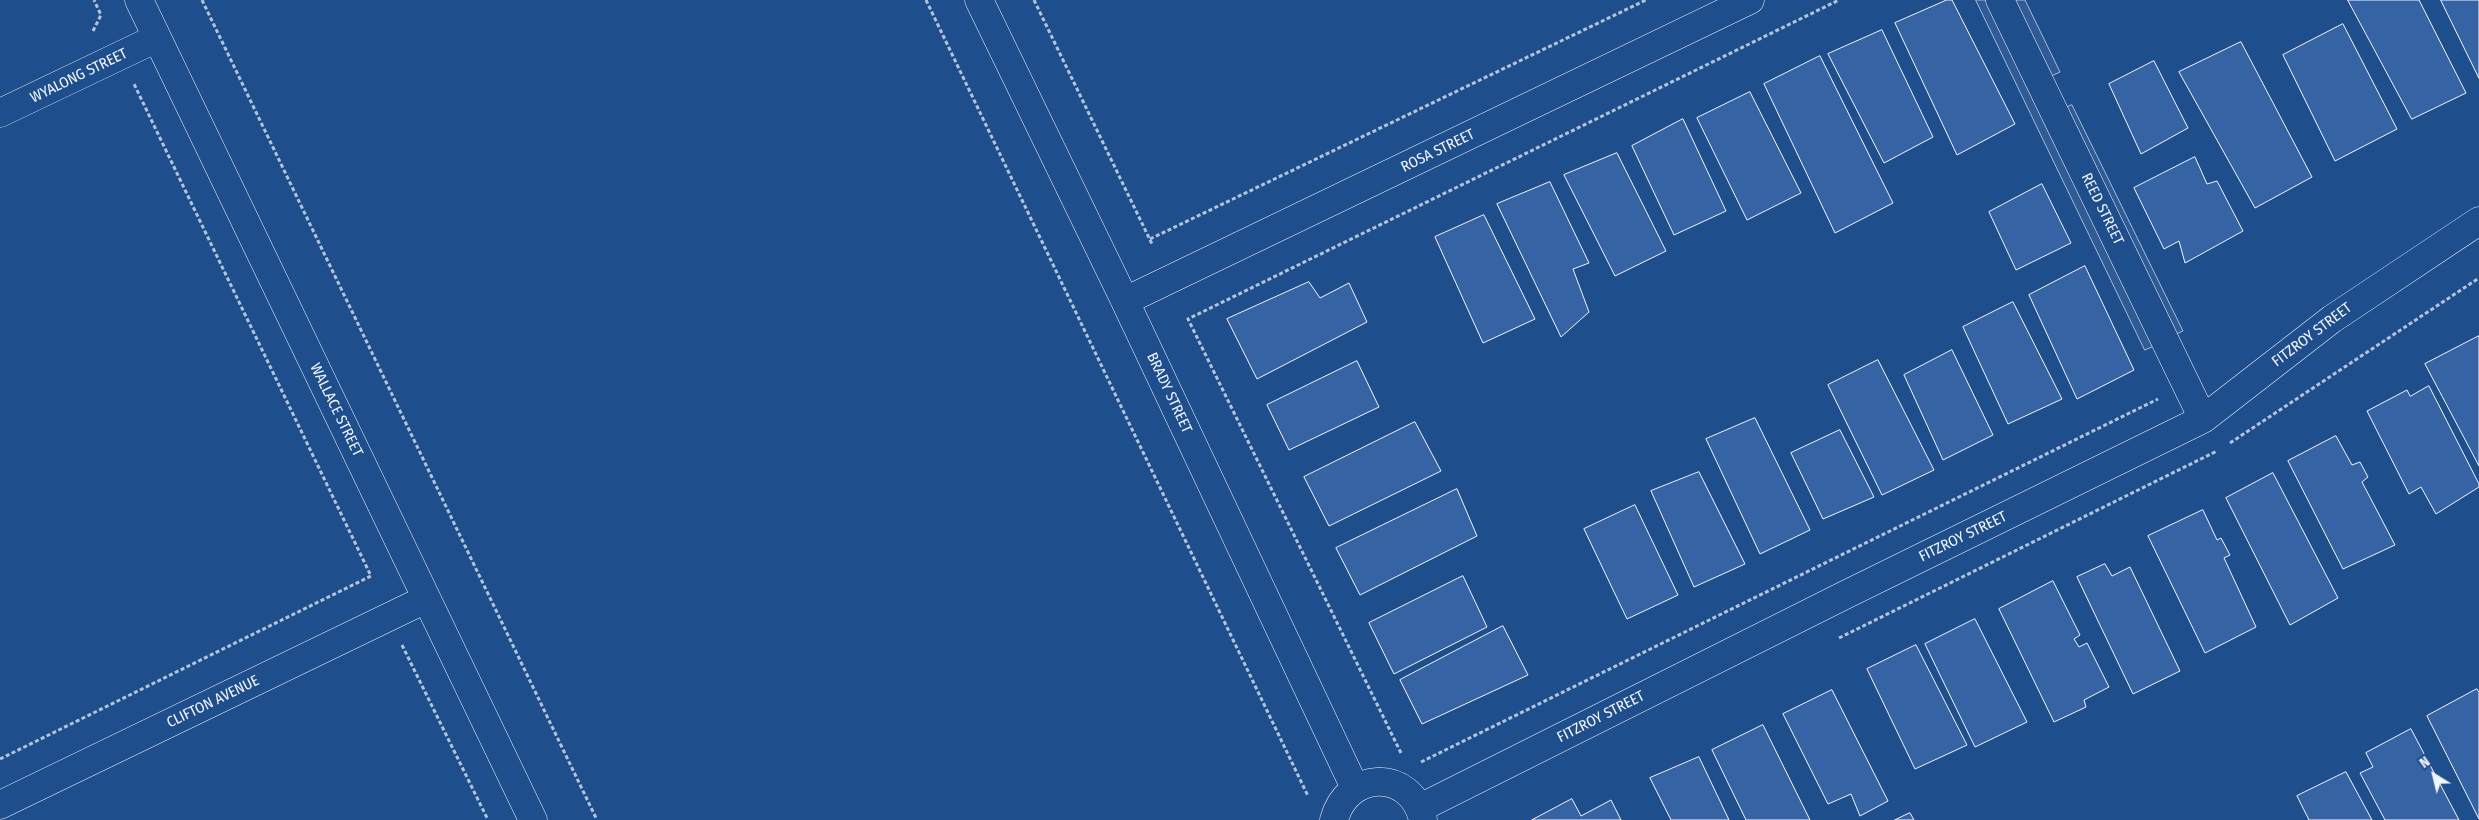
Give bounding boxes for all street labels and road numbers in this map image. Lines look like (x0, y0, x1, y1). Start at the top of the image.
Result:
street label: WYALONG STREET (28, 45, 130, 107)
street label: ROSA STREET (1398, 125, 1478, 177)
street label: REED STREET (2077, 170, 2127, 248)
street label: FITZROY STREET (2268, 299, 2356, 371)
street label: BRADY STREET (1143, 350, 1195, 436)
street label: WALLACE STREET (306, 360, 366, 460)
street label: FITZROY STREET (1916, 508, 2010, 566)
street label: CLIFTON AVENUE (164, 672, 262, 732)
street label: FITZROY STREET (1554, 687, 1648, 747)

